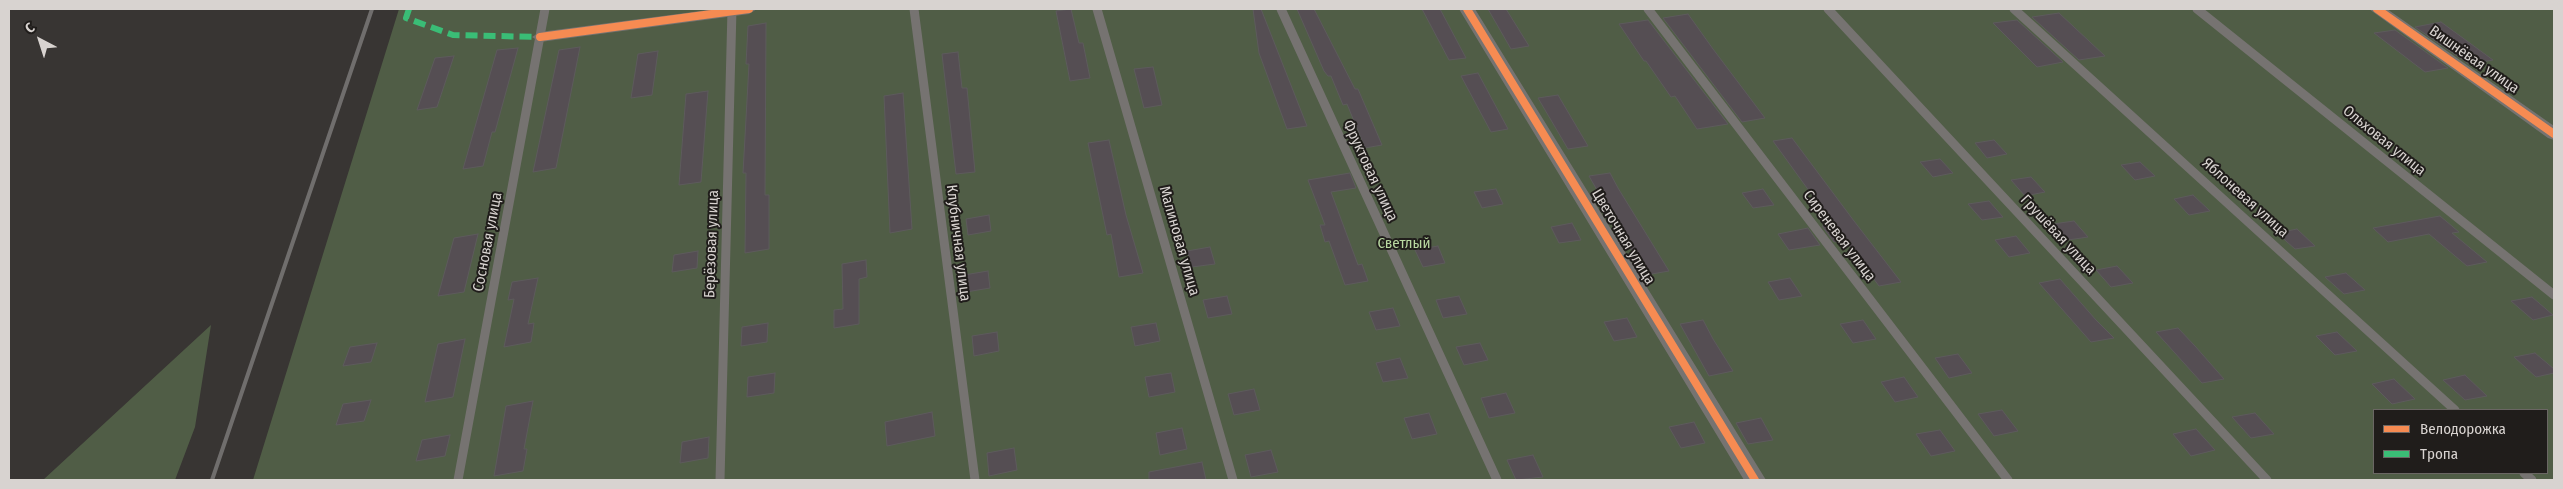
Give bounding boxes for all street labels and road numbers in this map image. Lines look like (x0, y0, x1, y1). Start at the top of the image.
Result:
street label: Вишнёвая улица (2426, 22, 2522, 98)
street label: Ольховая улица (2339, 102, 2429, 180)
street label: Фруктовая улица (1339, 118, 1401, 224)
street label: Яблоневая улица (2198, 154, 2292, 242)
street label: Клубничная улица (942, 184, 974, 302)
street label: Малиновая улица (1155, 184, 1203, 298)
street label: Цветочная улица (1587, 186, 1659, 288)
street label: Сиреневая улица (1799, 187, 1879, 285)
street label: Берёзовая улица (701, 190, 723, 298)
street label: Сосновая улица (470, 191, 506, 293)
street label: Грушёвая улица (2016, 191, 2100, 279)

